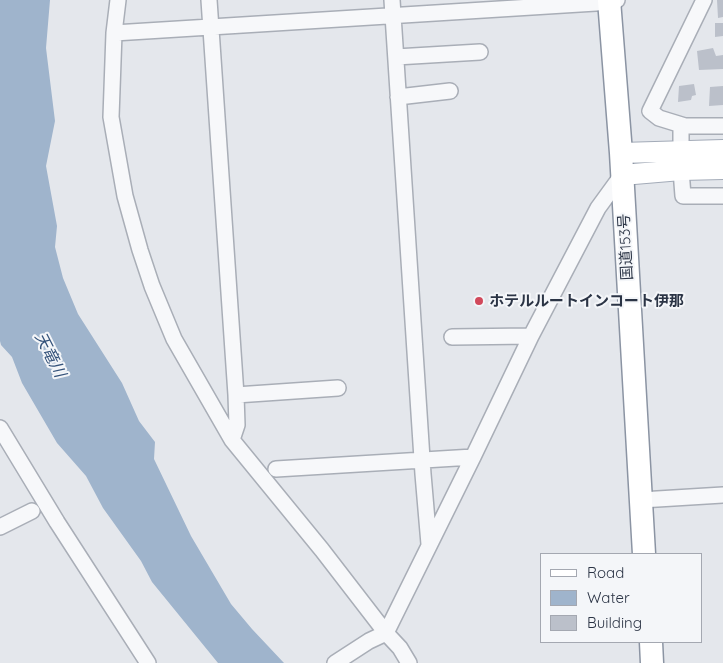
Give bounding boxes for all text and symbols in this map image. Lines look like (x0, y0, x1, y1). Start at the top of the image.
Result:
street label: 国道153号 (615, 213, 637, 281)
place label: ホテルルートインコート伊那 (489, 292, 684, 310)
marker: ホテルルートインコート伊那 (473, 295, 485, 307)
water label: 天竜川 (31, 329, 69, 381)
legend (540, 553, 703, 643)
text: Road (587, 563, 624, 582)
text: Water (587, 588, 630, 607)
text: Building (587, 613, 642, 632)

